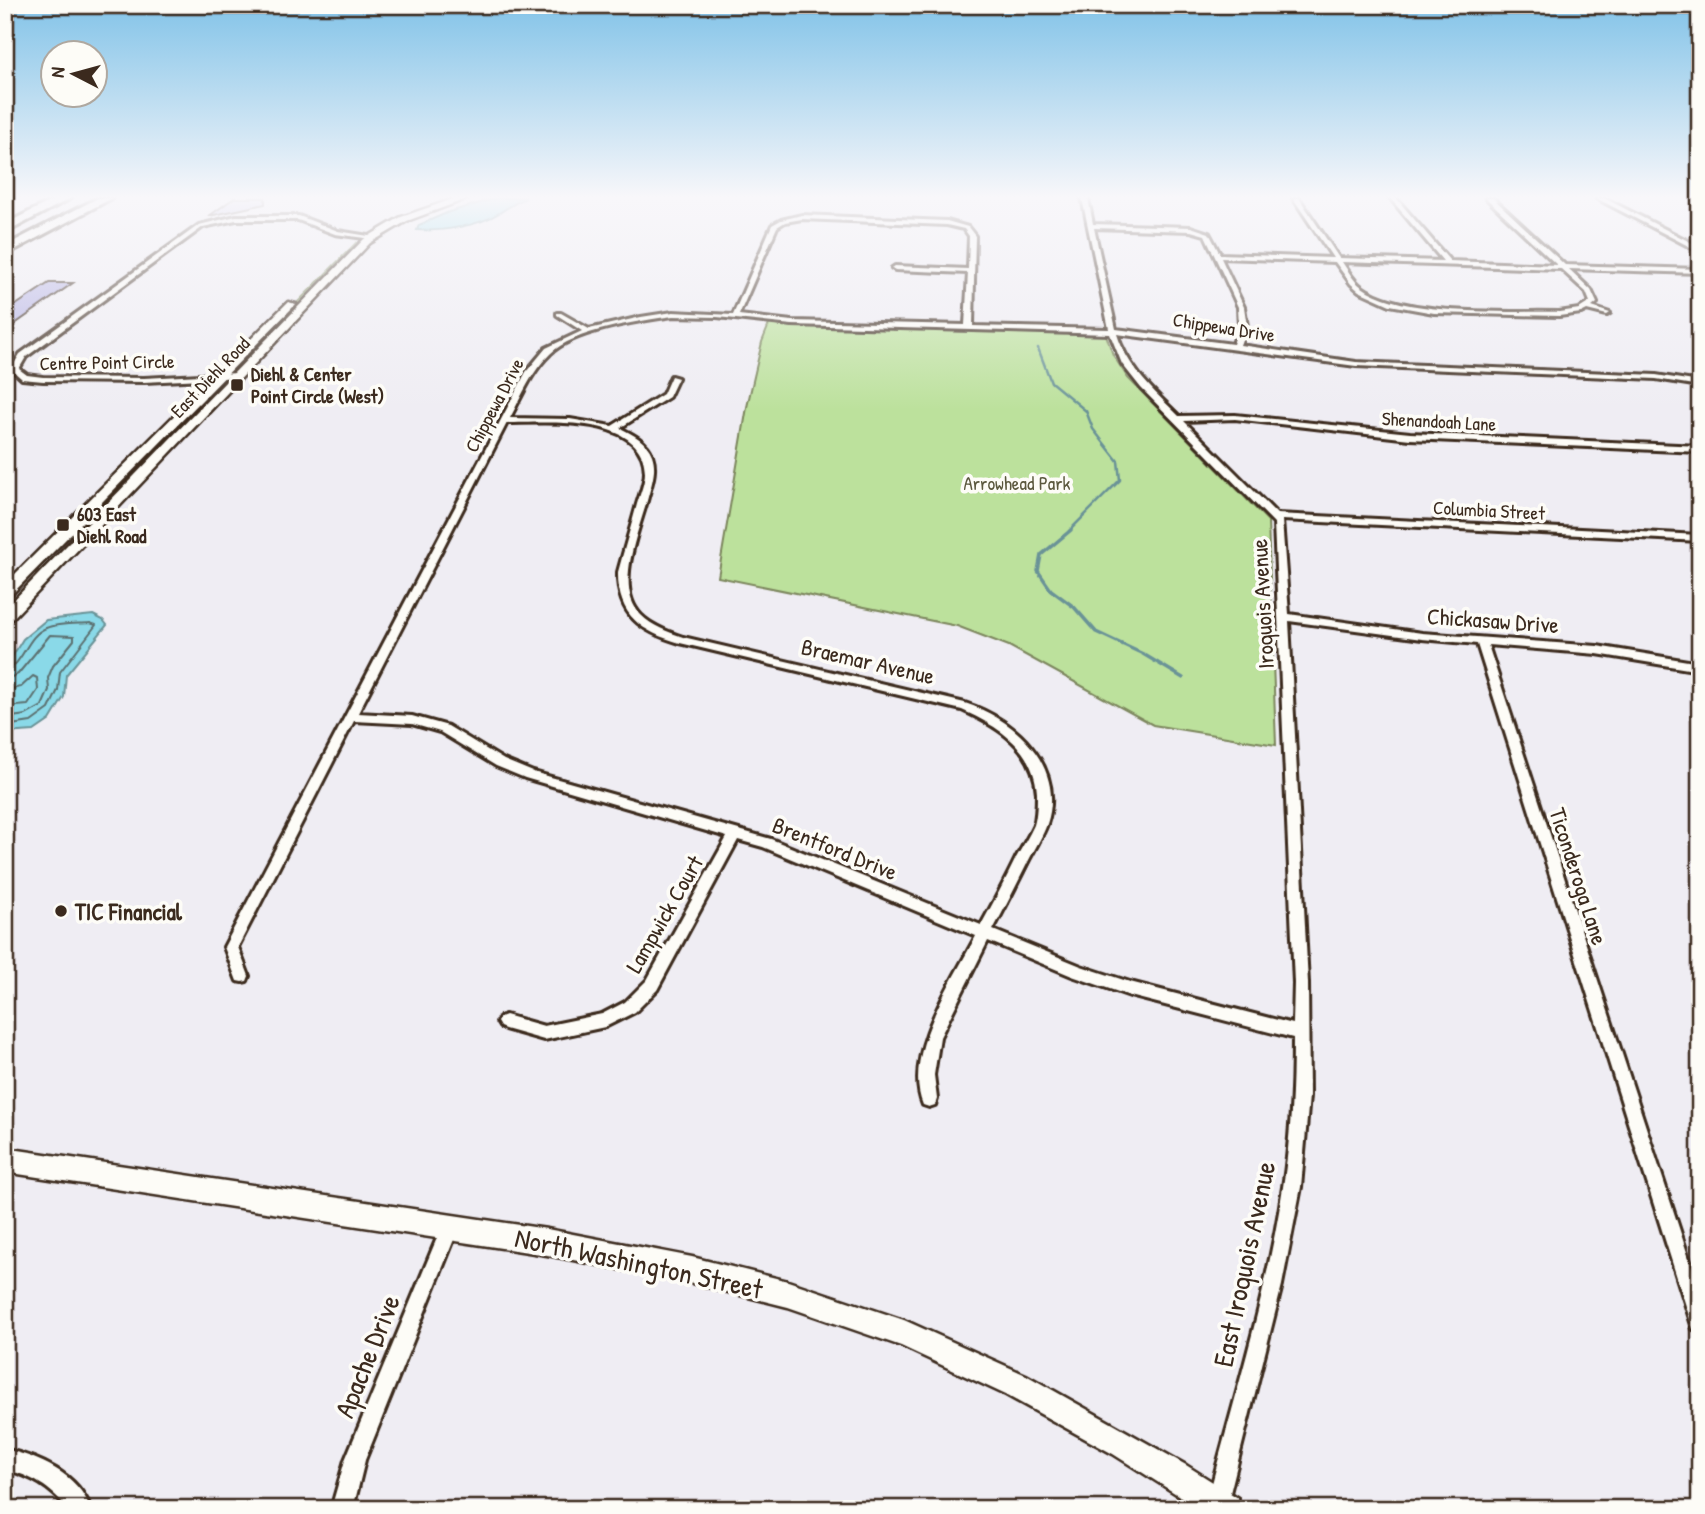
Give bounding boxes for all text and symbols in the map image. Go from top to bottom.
north arrow [38,38,108,108]
text: N [44,66,71,79]
street label: Chippewa Drive [1171,306,1277,348]
street label: East Diehl Road [165,330,256,423]
street label: Centre Point Circle [39,348,175,376]
street label: Chippewa Drive [458,353,530,457]
place label: Diehl & Center Point Circle (West) [251,361,384,409]
marker: Diehl & Center Point Circle (West) [229,377,245,393]
street label: Shenandoah Lane [1381,405,1497,437]
park label: Arrowhead Park [964,470,1071,496]
street label: Columbia Street [1433,494,1546,526]
place label: 603 East Diehl Road [77,501,147,549]
marker: 603 East Diehl Road [55,517,71,533]
street label: Iroquois Avenue [1243,538,1281,670]
street label: Chickasaw Drive [1426,600,1560,640]
street label: Braemar Avenue [798,631,938,691]
street label: Ticonderoga Lane [1542,803,1616,949]
street label: Brentford Drive [768,809,902,887]
street label: Lampwick Court [618,849,711,978]
place label: TIC Financial [74,896,183,927]
marker: TIC Financial [53,903,69,919]
street label: East Iroquois Avenue [1204,1158,1284,1370]
street label: North Washington Street [512,1218,767,1308]
street label: Apache Drive [325,1289,409,1423]

